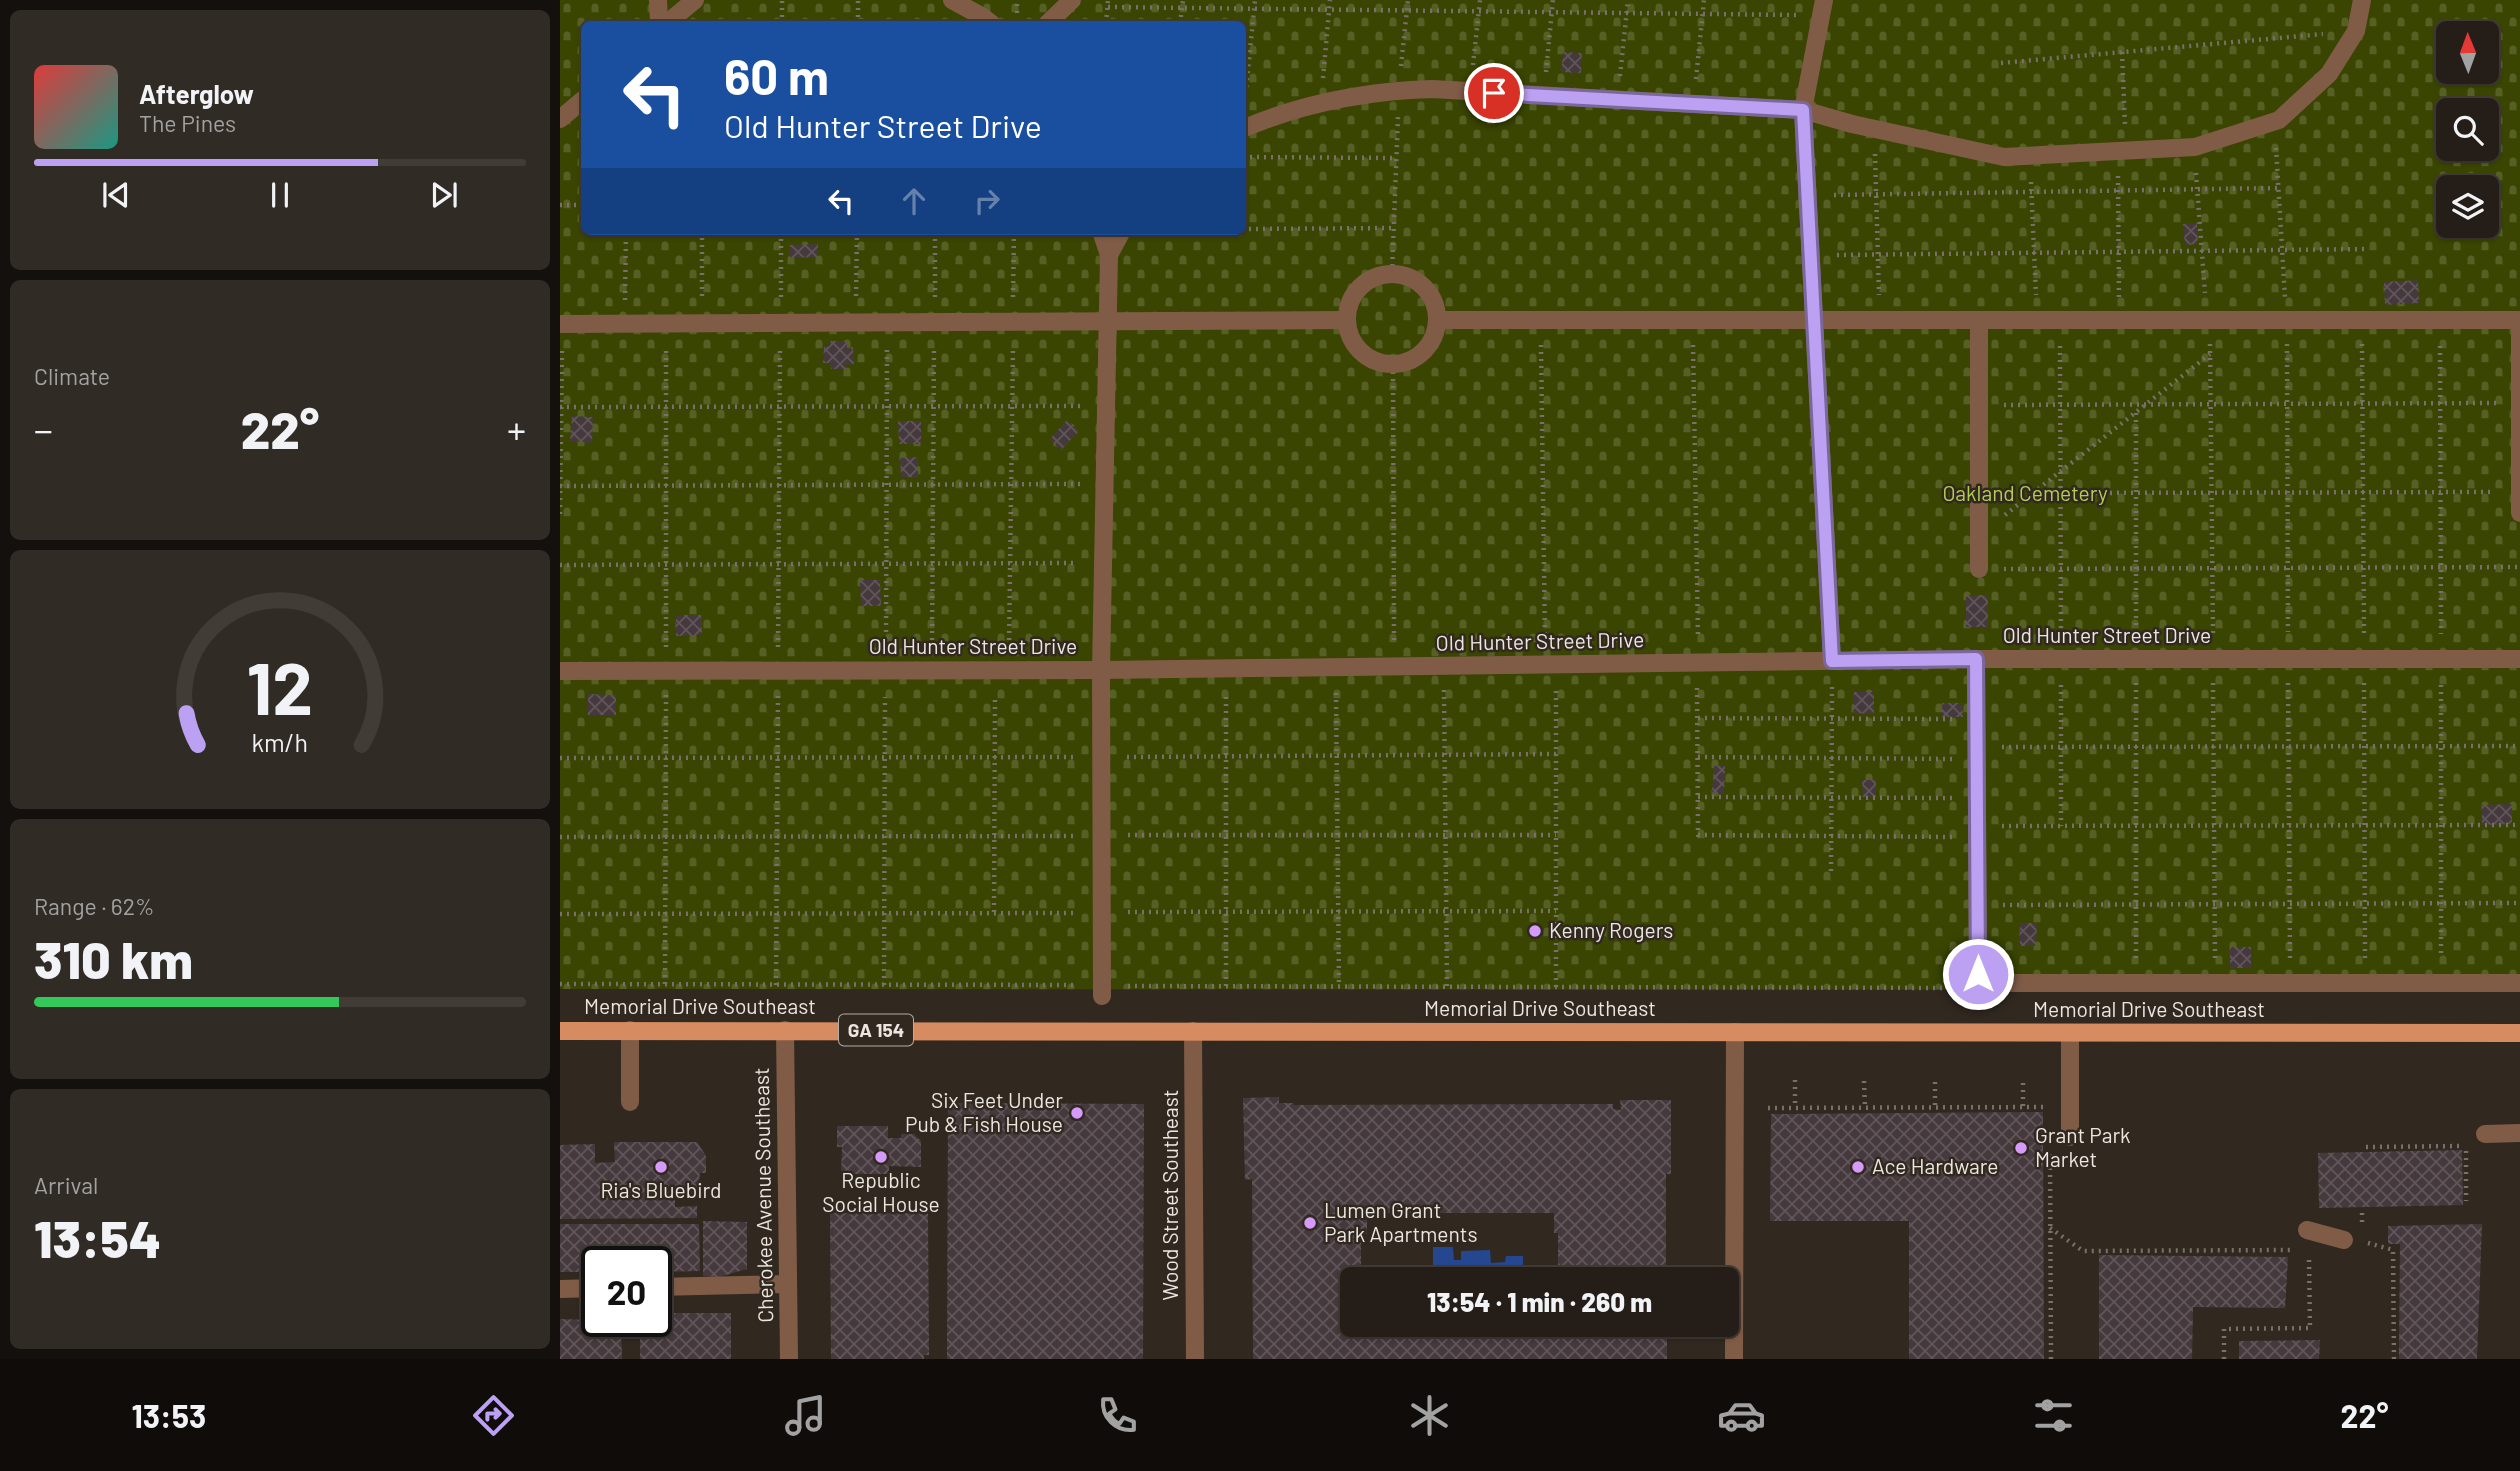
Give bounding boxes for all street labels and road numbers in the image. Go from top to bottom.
street label: Old Hunter Street Drive [2003,622,2211,647]
street label: Old Hunter Street Drive [1435,626,1644,655]
street label: Old Hunter Street Drive [869,633,1077,658]
street label: Memorial Drive Southeast [584,993,816,1018]
street label: Memorial Drive Southeast [1424,995,1656,1020]
street label: Memorial Drive Southeast [2033,996,2265,1021]
road number: GA 154 [839,1014,913,1046]
street label: Cherokee Avenue Southeast [748,1067,777,1323]
street label: Wood Street Southeast [1157,1090,1182,1300]

